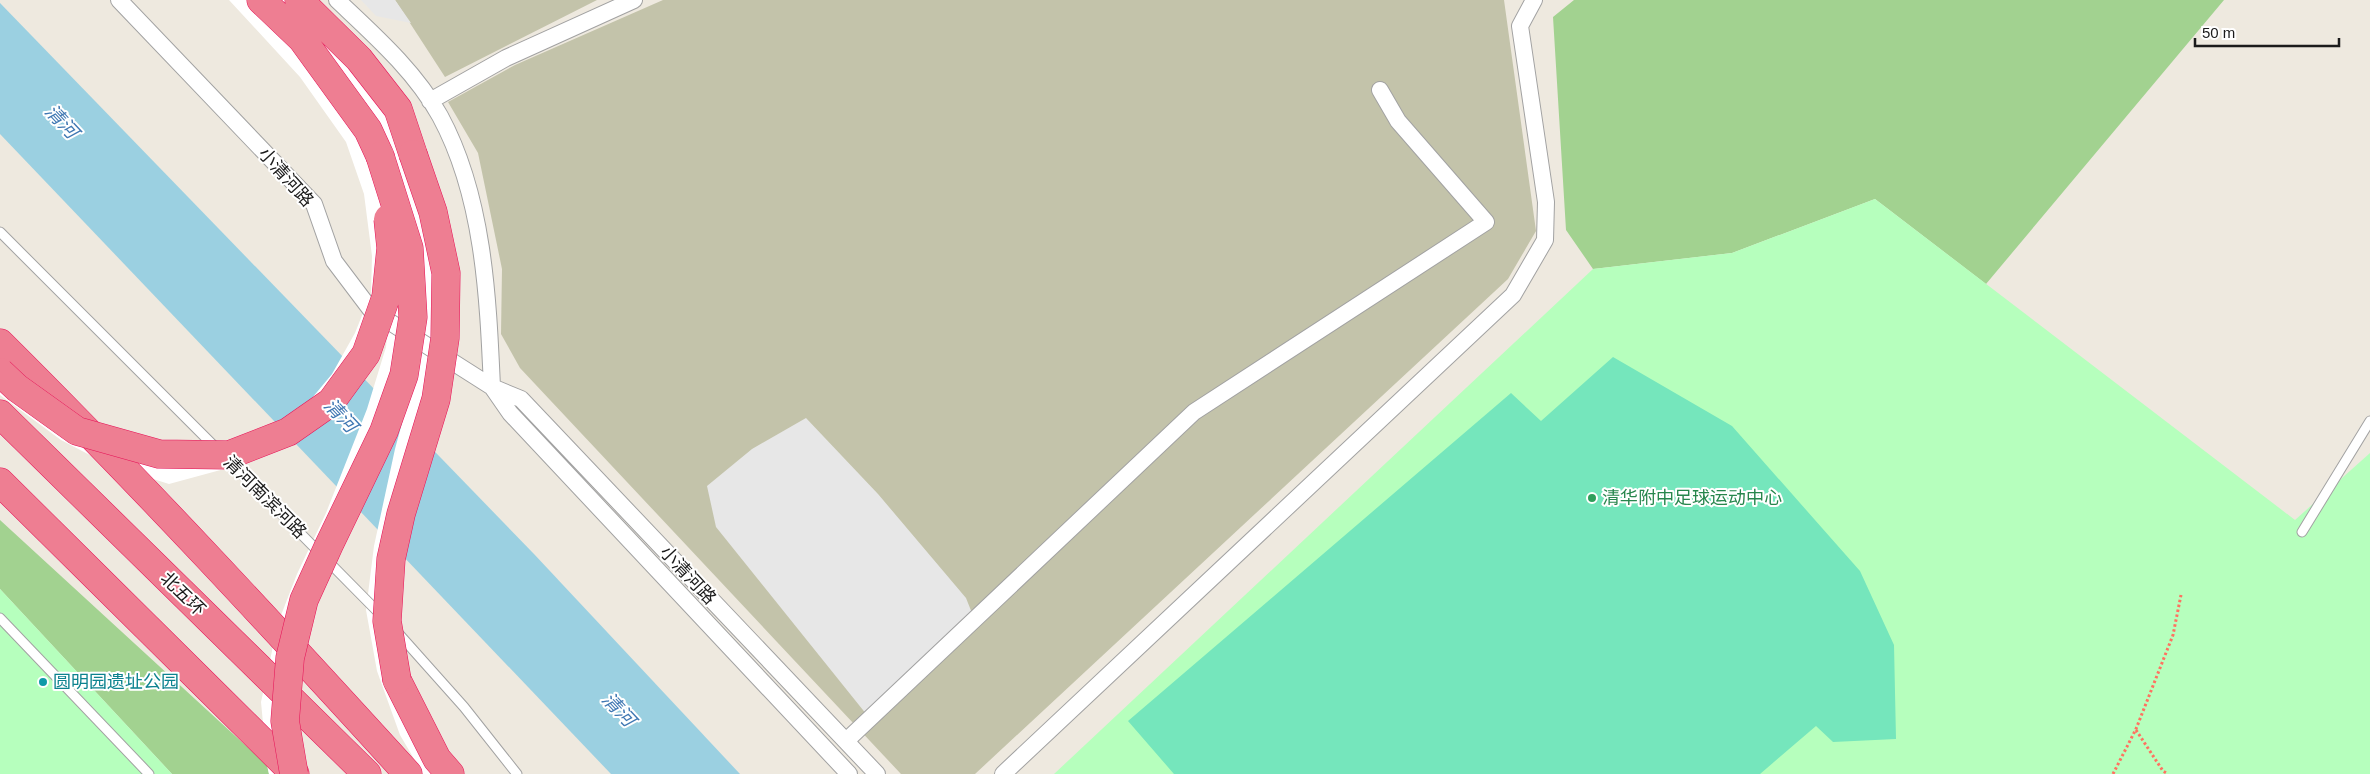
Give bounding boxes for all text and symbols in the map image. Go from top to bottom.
scale bar [2195,15,2339,47]
text: 50 m [2202,24,2235,41]
water label: 清河 [41,100,85,145]
street label: 小清河路 [254,144,318,210]
water label: 清河 [320,394,364,439]
street label: 清河南滨河路 [220,452,310,542]
place label: 清华附中足球运动中心 [1602,488,1782,508]
marker: 清华附中足球运动中心 [1586,492,1598,504]
street label: 小清河路 [656,542,720,608]
street label: 北五环 [157,568,209,620]
place label: 圆明园遗址公园 [53,672,179,692]
marker: 圆明园遗址公园 [37,676,49,688]
water label: 清河 [598,688,642,733]

